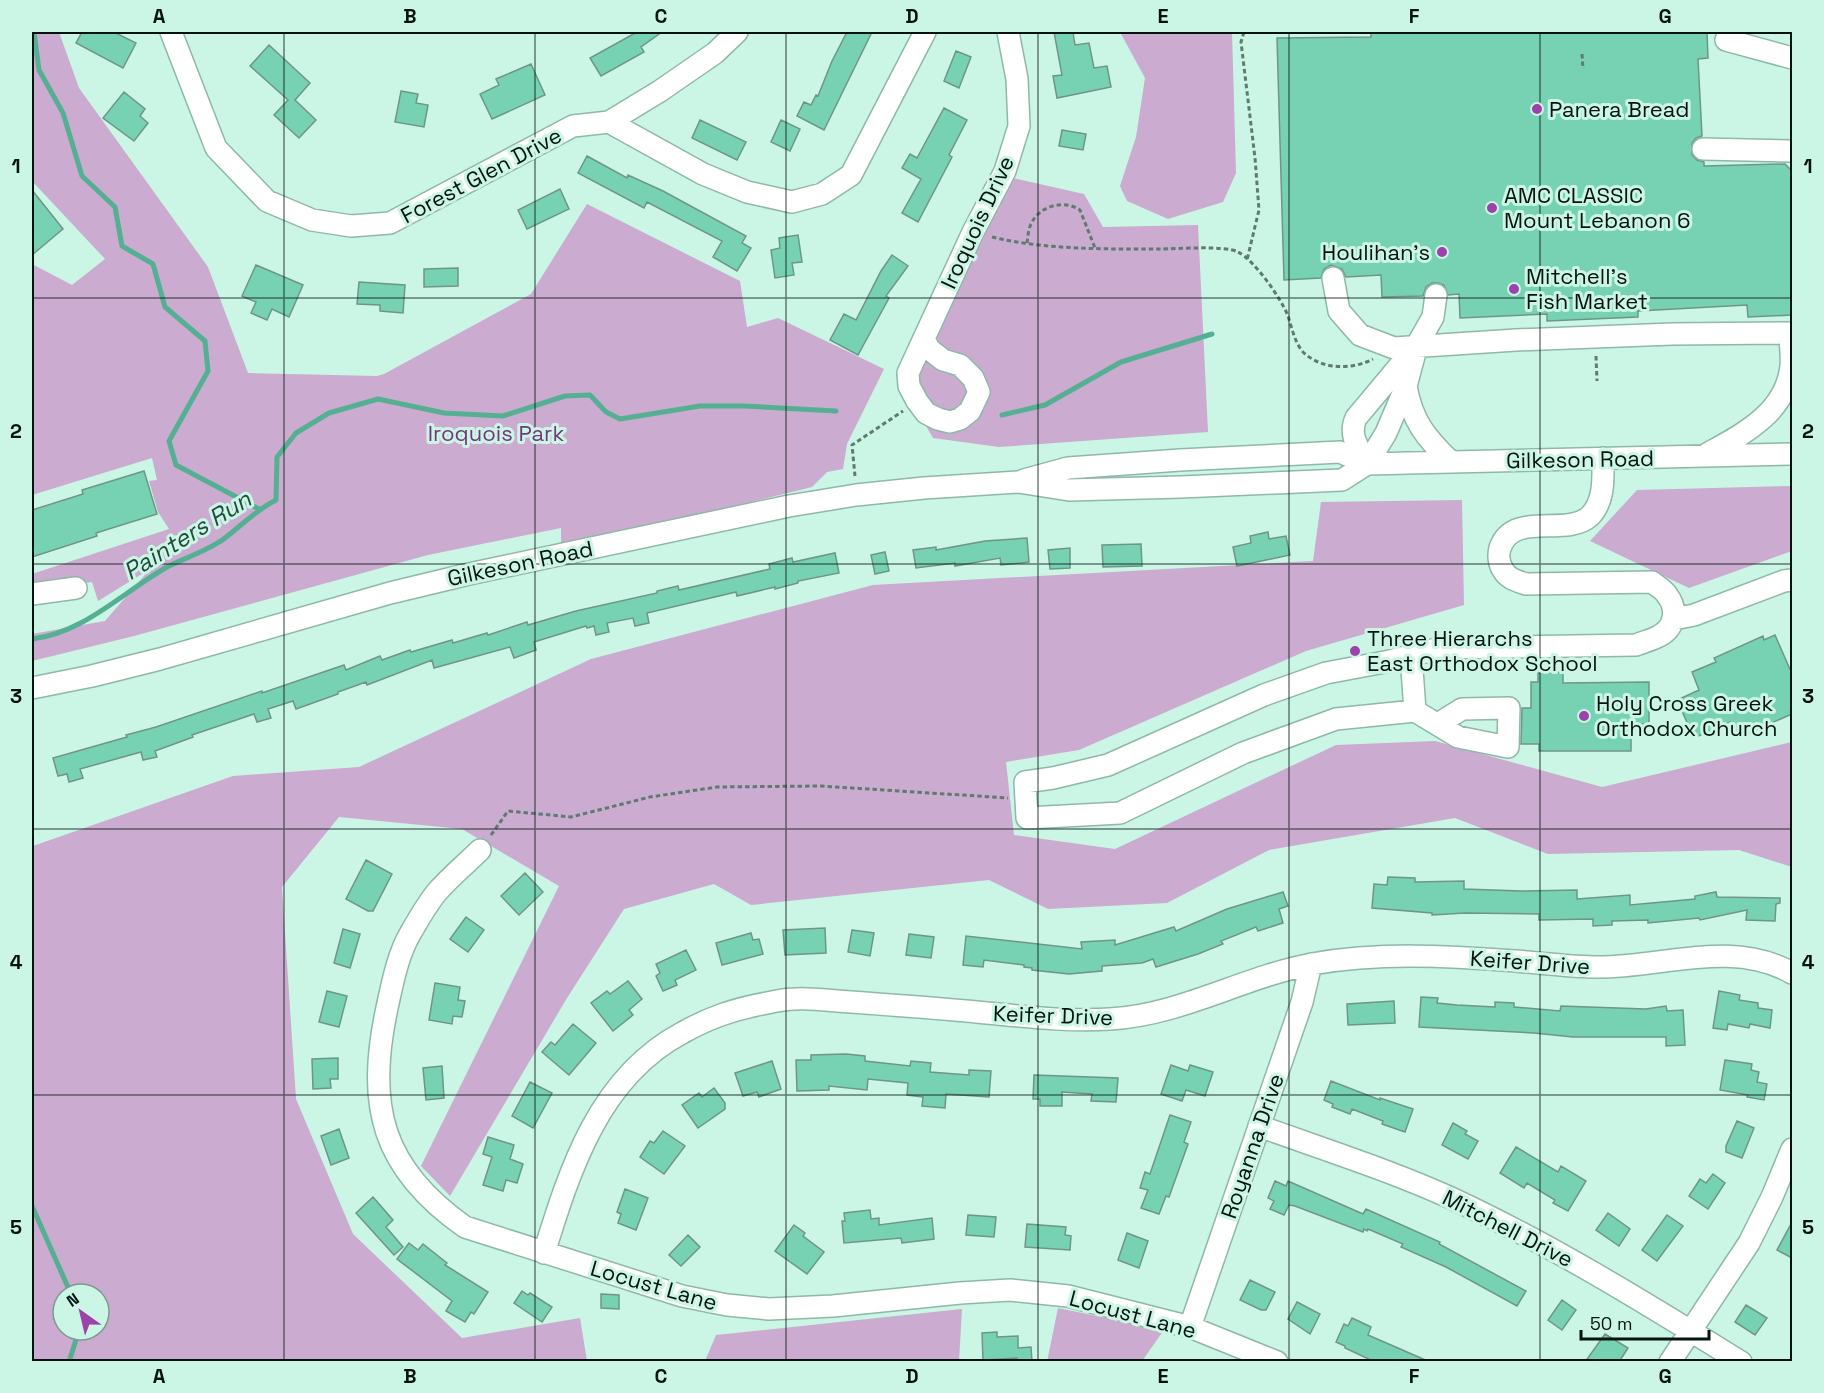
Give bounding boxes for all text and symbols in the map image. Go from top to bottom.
text: A [153,3,166,29]
text: B [403,3,417,29]
text: C [655,3,668,29]
text: D [905,3,919,29]
text: E [1157,3,1169,29]
text: F [1409,3,1420,29]
text: G [1658,3,1672,29]
place label: Panera Bread [1549,95,1689,123]
marker: Panera Bread [1530,102,1544,116]
street label: Forest Glen Drive [396,121,566,229]
street label: Iroquois Drive [934,151,1020,293]
text: 1 [11,153,21,179]
text: 1 [1803,153,1813,179]
place label: AMC CLASSIC Mount Lebanon 6 [1504,181,1691,234]
marker: AMC CLASSIC Mount Lebanon 6 [1485,201,1499,215]
place label: Houlihan's [1322,238,1430,266]
marker: Houlihan's [1435,245,1449,259]
place label: Mitchell's Fish Market [1526,262,1648,315]
marker: Mitchell's Fish Market [1507,282,1521,296]
text: 2 [10,418,22,444]
text: 2 [1802,418,1814,444]
park label: Iroquois Park [428,419,564,447]
street label: Gilkeson Road [1506,444,1654,474]
water label: Painters Run [117,483,258,587]
street label: Gilkeson Road [445,534,595,592]
place label: Three Hierarchs East Orthodox School [1367,624,1598,677]
marker: Three Hierarchs East Orthodox School [1348,644,1362,658]
text: 3 [10,683,22,709]
text: 3 [1802,683,1814,709]
place label: Holy Cross Greek Orthodox Church [1596,689,1777,742]
marker: Holy Cross Greek Orthodox Church [1577,709,1591,723]
street label: Keifer Drive [1469,944,1591,980]
text: 4 [10,949,23,975]
text: 4 [1802,949,1815,975]
street label: Keifer Drive [992,999,1114,1031]
street label: Royanna Drive [1214,1070,1290,1222]
street label: Mitchell Drive [1438,1183,1578,1273]
text: 5 [10,1214,22,1240]
text: 5 [1802,1214,1814,1240]
street label: Locust Lane [587,1254,721,1316]
north arrow [51,1282,111,1342]
street label: Locust Lane [1066,1284,1200,1344]
text: N [63,1288,83,1312]
scale bar [1581,1303,1708,1341]
text: 50 m [1590,1312,1632,1335]
text: A [153,1363,166,1389]
text: B [403,1363,417,1389]
text: C [655,1363,668,1389]
text: D [905,1363,919,1389]
text: E [1157,1363,1169,1389]
text: F [1409,1363,1420,1389]
text: G [1658,1363,1672,1389]

